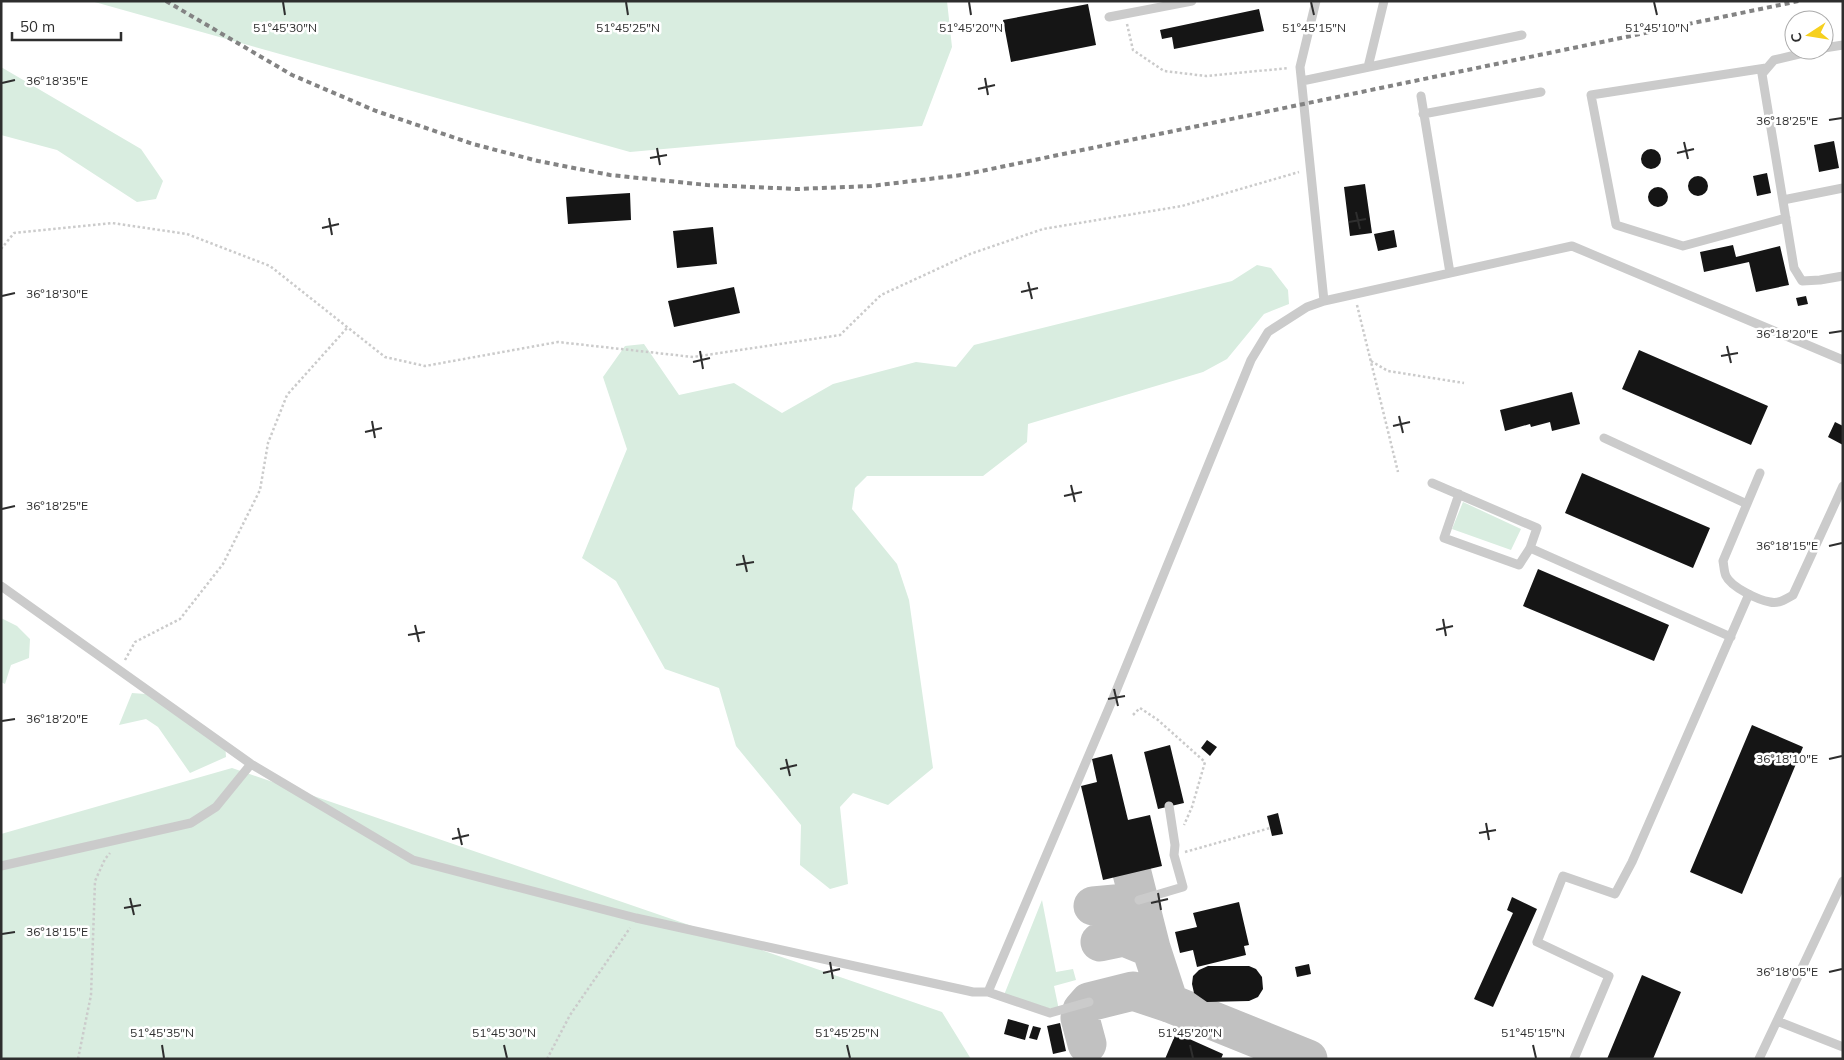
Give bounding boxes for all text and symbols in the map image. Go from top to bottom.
scale bar [12,10,121,42]
north arrow [1784,10,1834,60]
text: 50 m [20,17,55,36]
text: 51°45'30"N [253,20,317,35]
text: 51°45'25"N [596,20,660,35]
text: 51°45'20"N [939,20,1003,35]
text: 51°45'15"N [1282,20,1346,35]
text: 51°45'10"N [1625,20,1689,35]
text: С [1786,31,1806,44]
text: 36°18'35"E [26,73,88,88]
text: 36°18'25"E [1756,113,1818,128]
text: 36°18'30"E [26,286,88,301]
text: 36°18'20"E [1756,326,1818,341]
text: 36°18'25"E [26,498,88,513]
text: 36°18'15"E [1756,538,1818,553]
text: 36°18'20"E [26,711,88,726]
text: 36°18'10"E [1756,751,1818,766]
text: 36°18'15"E [26,924,88,939]
text: 36°18'05"E [1756,964,1818,979]
text: 51°45'35"N [130,1025,194,1040]
text: 51°45'30"N [472,1025,536,1040]
text: 51°45'25"N [815,1025,879,1040]
text: 51°45'20"N [1158,1025,1222,1040]
text: 51°45'15"N [1501,1025,1565,1040]

